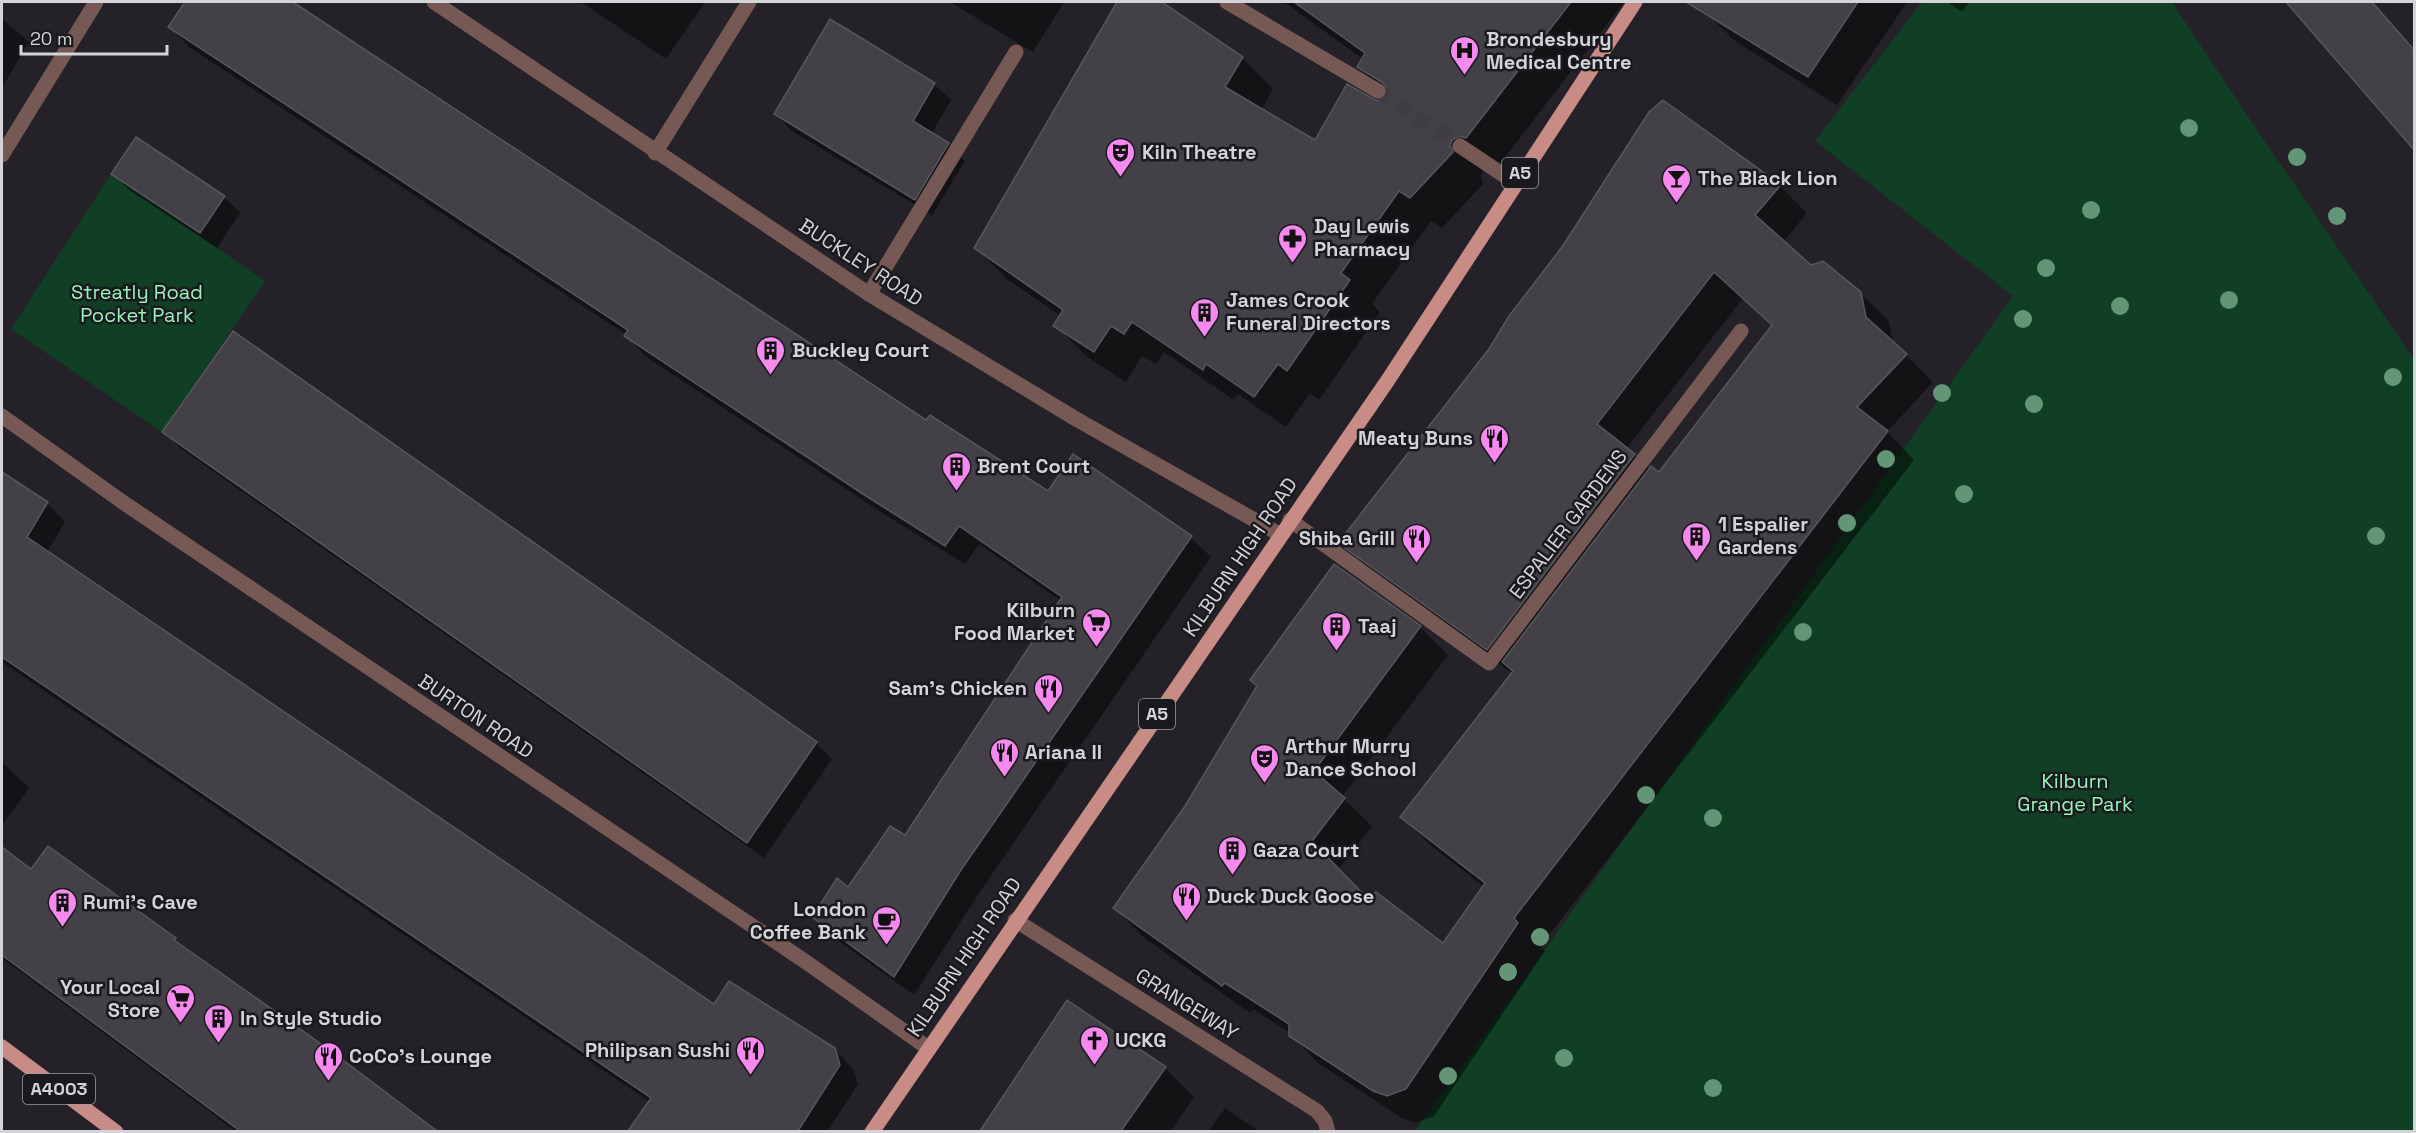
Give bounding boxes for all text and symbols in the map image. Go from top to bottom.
scale bar [21,18,166,56]
place label: Brondesbury Medical Centre [1486,26,1632,75]
text: 20 m [30,27,73,50]
hospital icon: Brondesbury Medical Centre [1449,34,1481,76]
theatre icon: Kiln Theatre [1105,136,1137,178]
place label: Kiln Theatre [1142,139,1257,165]
road number: A5 [1502,158,1538,188]
bar icon: The Black Lion [1661,162,1693,204]
place label: The Black Lion [1698,165,1837,191]
street label: BUCKLEY ROAD [794,212,928,312]
place label: Day Lewis Pharmacy [1314,213,1410,262]
pharmacy icon: Day Lewis Pharmacy [1277,222,1309,264]
park label: Streatly Road Pocket Park [71,279,203,328]
place label: James Crook Funeral Directors [1226,287,1391,336]
building icon: James Crook Funeral Directors [1189,296,1221,338]
building icon: Buckley Court [755,334,787,376]
place label: Buckley Court [792,337,929,363]
restaurant icon: Meaty Buns [1478,422,1510,464]
place label: Meaty Buns [1358,425,1473,451]
street label: ESPALIER GARDENS [1503,444,1633,604]
building icon: Brent Court [940,450,972,492]
place label: Brent Court [977,453,1090,479]
street label: KILBURN HIGH ROAD [1177,472,1303,642]
place label: 1 Espalier Gardens [1718,511,1808,560]
building icon: 1 Espalier Gardens [1681,520,1713,562]
restaurant icon: Shiba Grill [1400,522,1432,564]
place label: Shiba Grill [1299,525,1395,551]
place label: Kilburn Food Market [954,597,1075,646]
supermarket icon: Kilburn Food Market [1080,606,1112,648]
building icon: Taaj [1321,610,1353,652]
place label: Taaj [1358,613,1397,639]
street label: BURTON ROAD [413,668,539,764]
restaurant icon: Sam's Chicken [1032,672,1064,714]
place label: Sam's Chicken [889,675,1027,701]
road number: A5 [1139,699,1175,729]
place label: Arthur Murry Dance School [1285,733,1417,782]
restaurant icon: Ariana II [988,736,1020,778]
place label: Ariana II [1025,739,1102,765]
theatre icon: Arthur Murry Dance School [1248,742,1280,784]
park label: Kilburn Grange Park [2017,768,2133,817]
building icon: Gaza Court [1216,834,1248,876]
place label: Gaza Court [1253,837,1359,863]
street label: KILBURN HIGH ROAD [901,872,1027,1042]
restaurant icon: Duck Duck Goose [1170,880,1202,922]
place label: Duck Duck Goose [1207,883,1374,909]
building icon: Rumi's Cave [46,886,78,928]
place label: Rumi's Cave [83,889,198,915]
place label: London Coffee Bank [750,896,866,945]
cafe icon: London Coffee Bank [871,904,903,946]
street label: GRANGEWAY [1131,962,1243,1046]
place label: Your Local Store [60,974,160,1023]
supermarket icon: Your Local Store [165,982,197,1024]
building icon: In Style Studio [203,1002,235,1044]
place label: In Style Studio [240,1005,382,1031]
church icon: UCKG [1078,1024,1110,1066]
place label: UCKG [1115,1027,1166,1053]
restaurant icon: Philipsan Sushi [735,1034,767,1076]
place label: Philipsan Sushi [585,1037,730,1063]
restaurant icon: CoCo's Lounge [312,1040,344,1082]
place label: CoCo's Lounge [349,1043,492,1069]
road number: A4003 [23,1074,95,1104]

